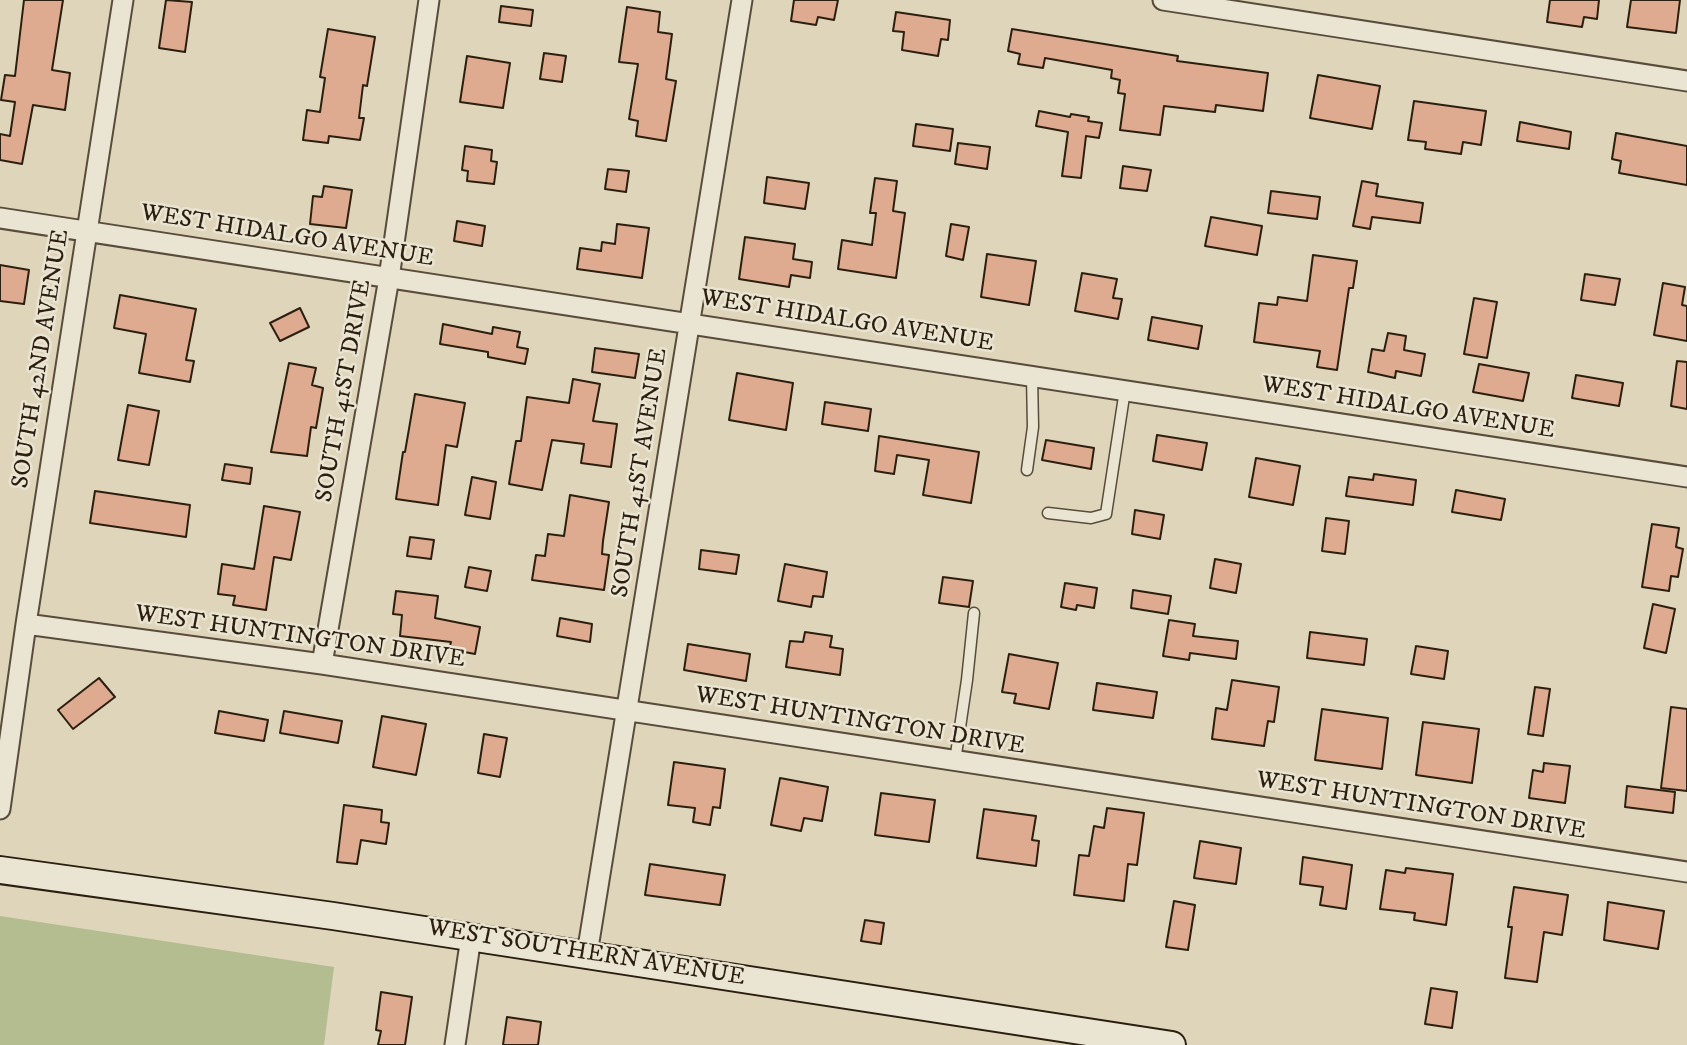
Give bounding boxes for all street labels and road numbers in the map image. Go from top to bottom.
street label: WEST HIDALGO AVENUE [139,200,435,274]
street label: SOUTH 42ND AVENUE [7,227,77,491]
street label: SOUTH 41ST DRIVE [311,277,379,505]
street label: WEST HIDALGO AVENUE [699,285,995,359]
street label: SOUTH 41ST AVENUE [607,346,675,600]
street label: WEST HIDALGO AVENUE [1260,372,1556,446]
street label: WEST HUNTINGTON DRIVE [133,601,467,675]
street label: WEST HUNTINGTON DRIVE [693,682,1027,762]
street label: WEST HUNTINGTON DRIVE [1254,767,1588,847]
street label: WEST SOUTHERN AVENUE [425,915,747,993]

